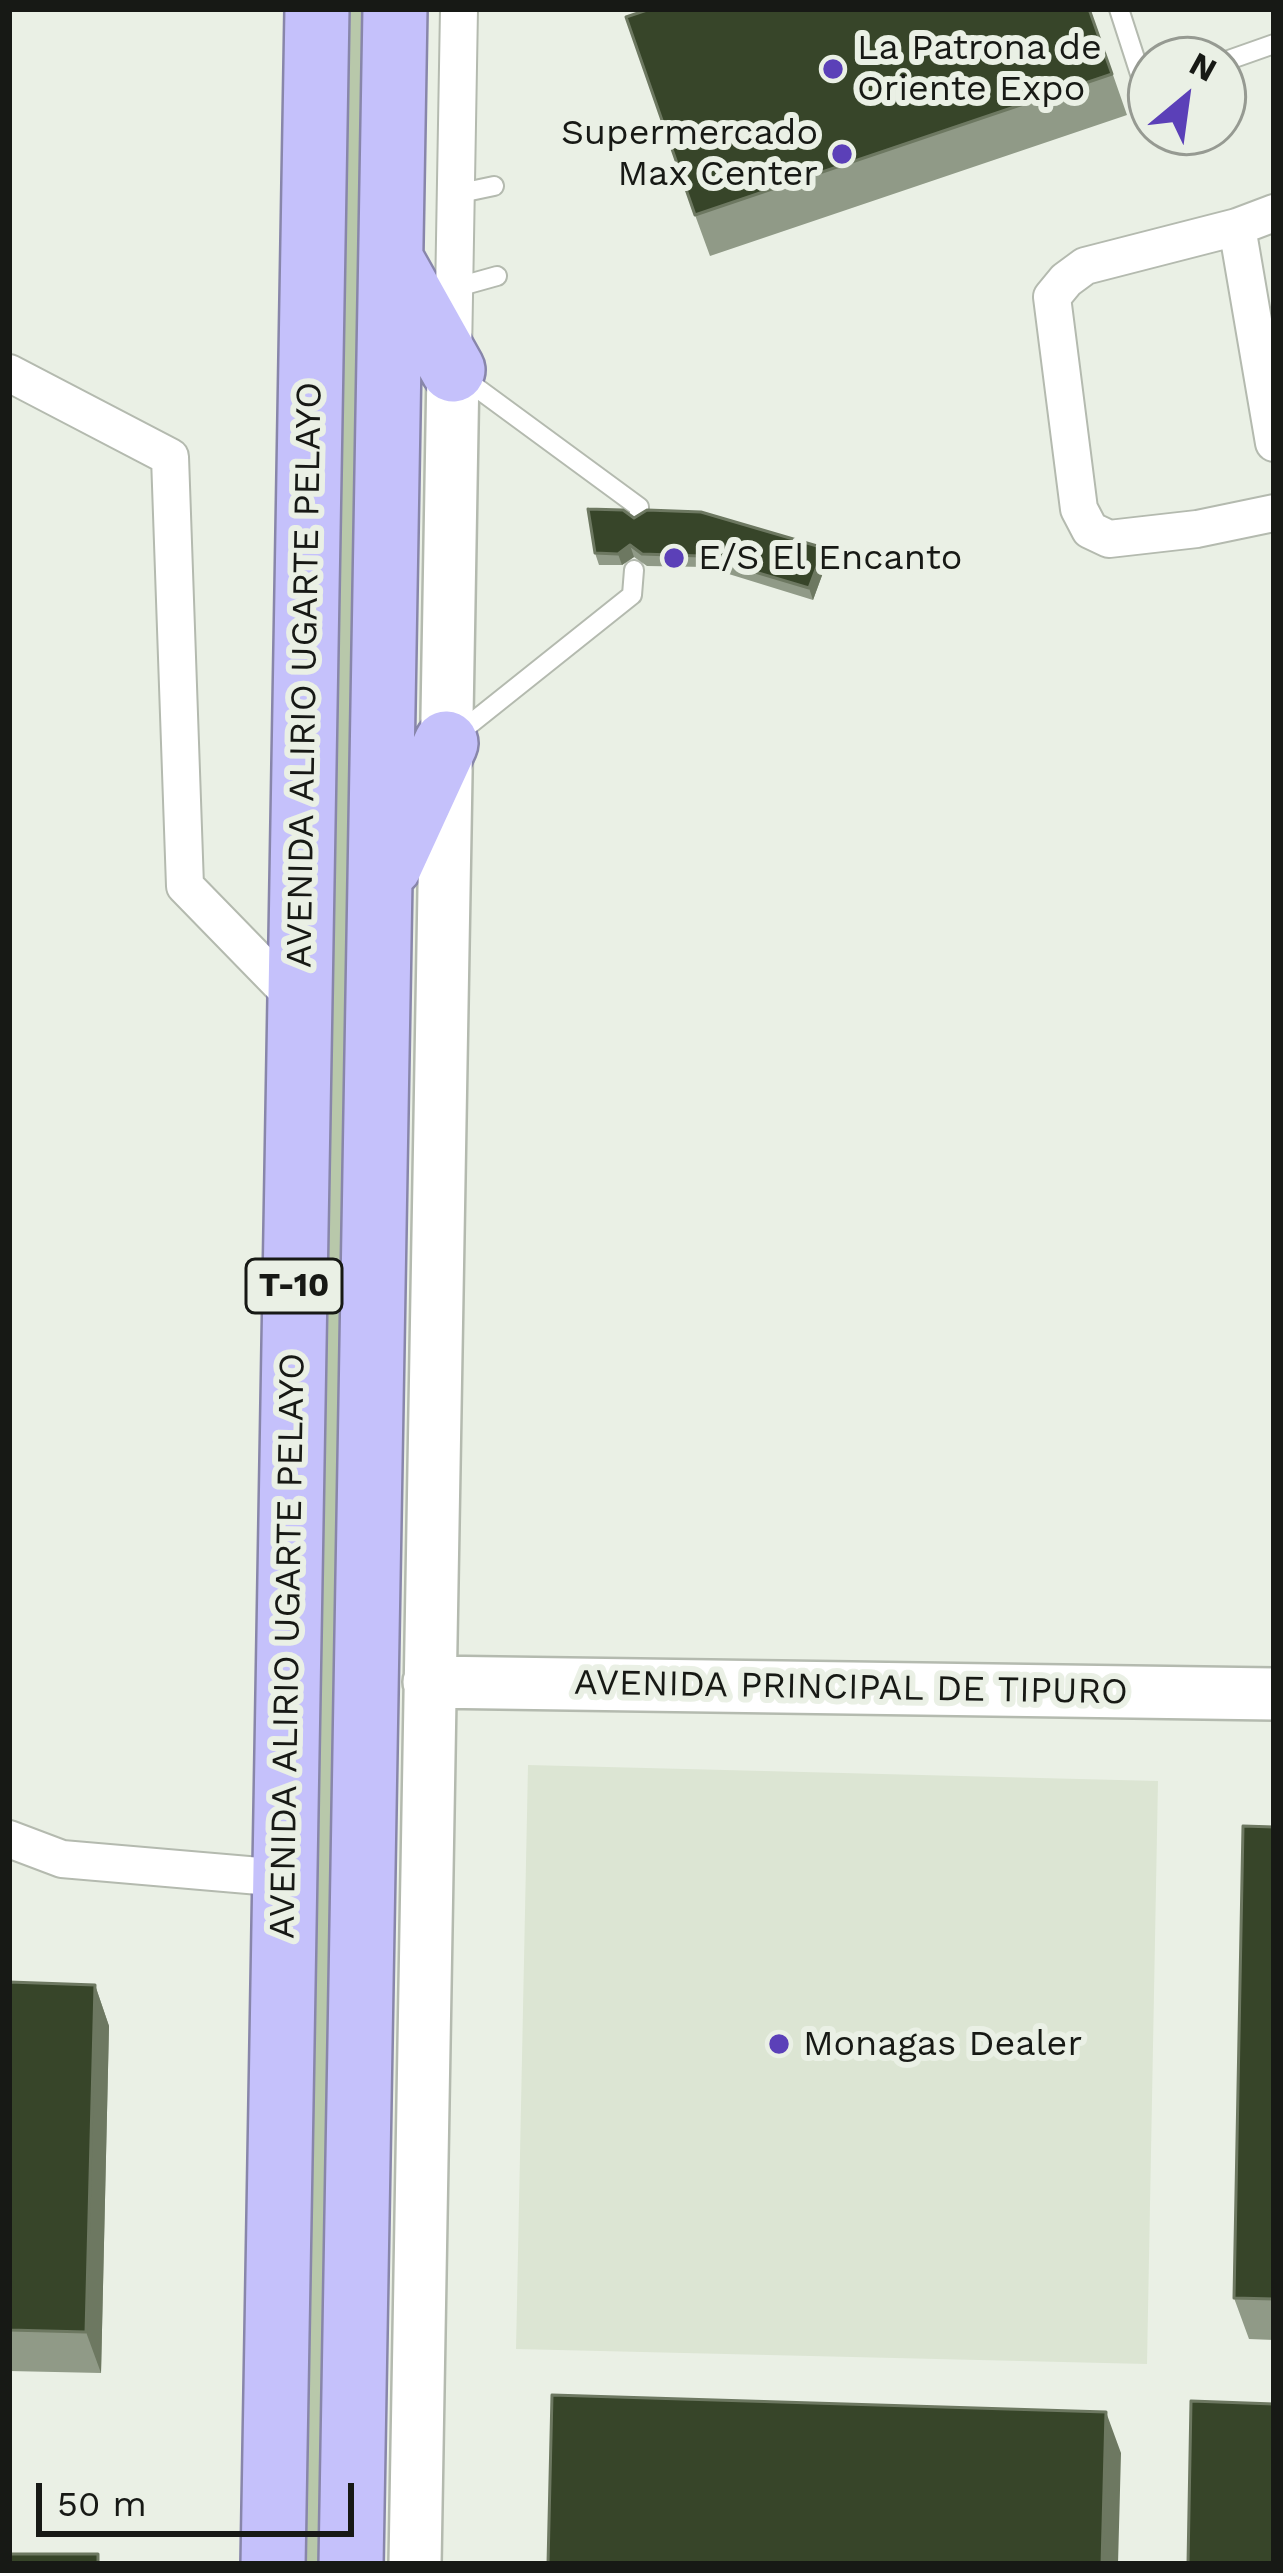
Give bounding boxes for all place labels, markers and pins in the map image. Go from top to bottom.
place label: La Patrona de Oriente Expo [857,26,1102,111]
marker: La Patrona de Oriente Expo [820,56,846,82]
place label: Supermercado Max Center [561,111,818,196]
marker: Supermercado Max Center [829,141,855,167]
place label: E/S El Encanto [698,536,962,580]
marker: E/S El Encanto [661,545,687,571]
place label: Monagas Dealer [803,2022,1082,2066]
marker: Monagas Dealer [766,2031,792,2057]

